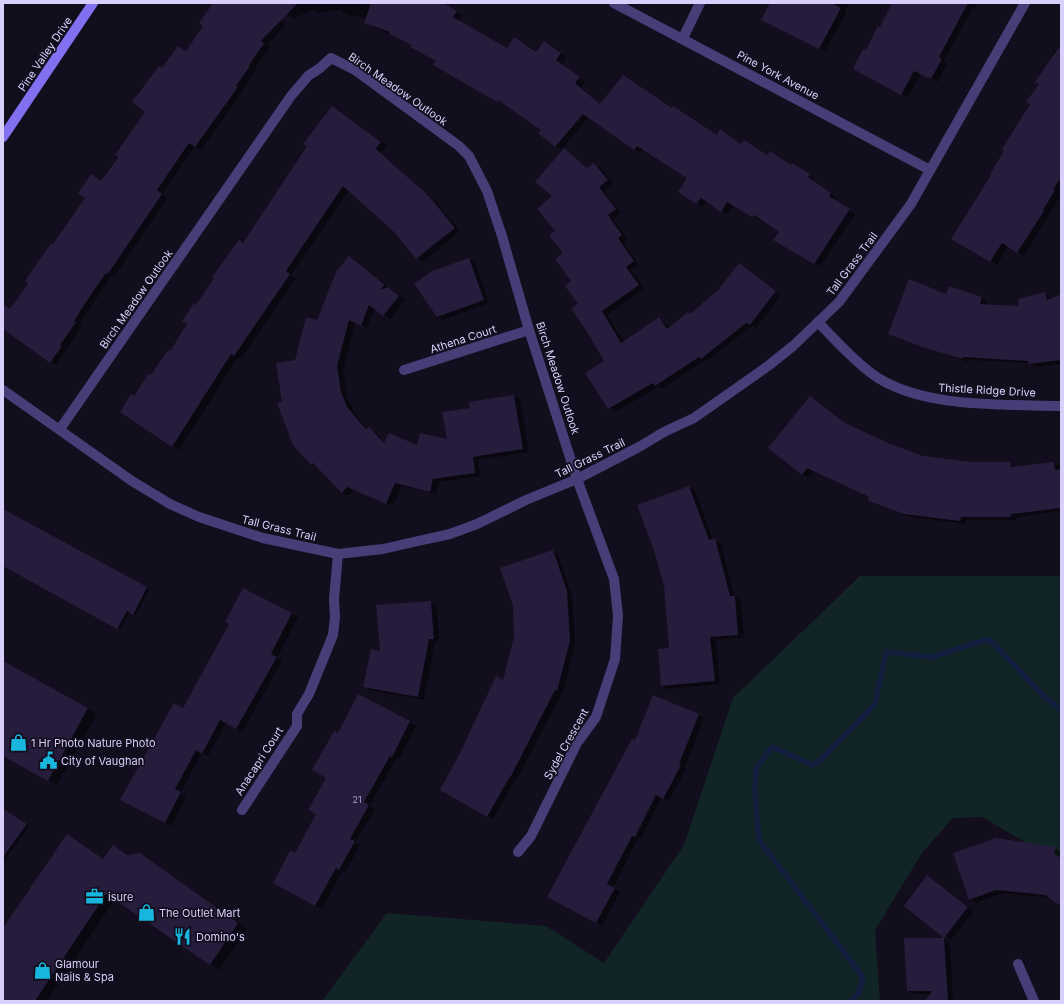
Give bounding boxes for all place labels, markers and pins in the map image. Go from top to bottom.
shop icon: 1 Hr Photo Nature Photo [8,733,28,753]
place label: 1 Hr Photo Nature Photo [31,736,156,750]
public building icon: City of Vaughan [38,751,58,771]
place label: City of Vaughan [61,754,144,768]
office icon: isure [85,887,105,907]
place label: isure [108,890,133,904]
shop icon: The Outlet Mart [136,903,156,923]
place label: The Outlet Mart [159,906,241,920]
restaurant icon: Domino's [173,927,193,947]
place label: Domino's [196,930,245,944]
place label: Glamour Nails & Spa [55,957,114,984]
shop icon: Glamour Nails & Spa [32,960,52,980]

